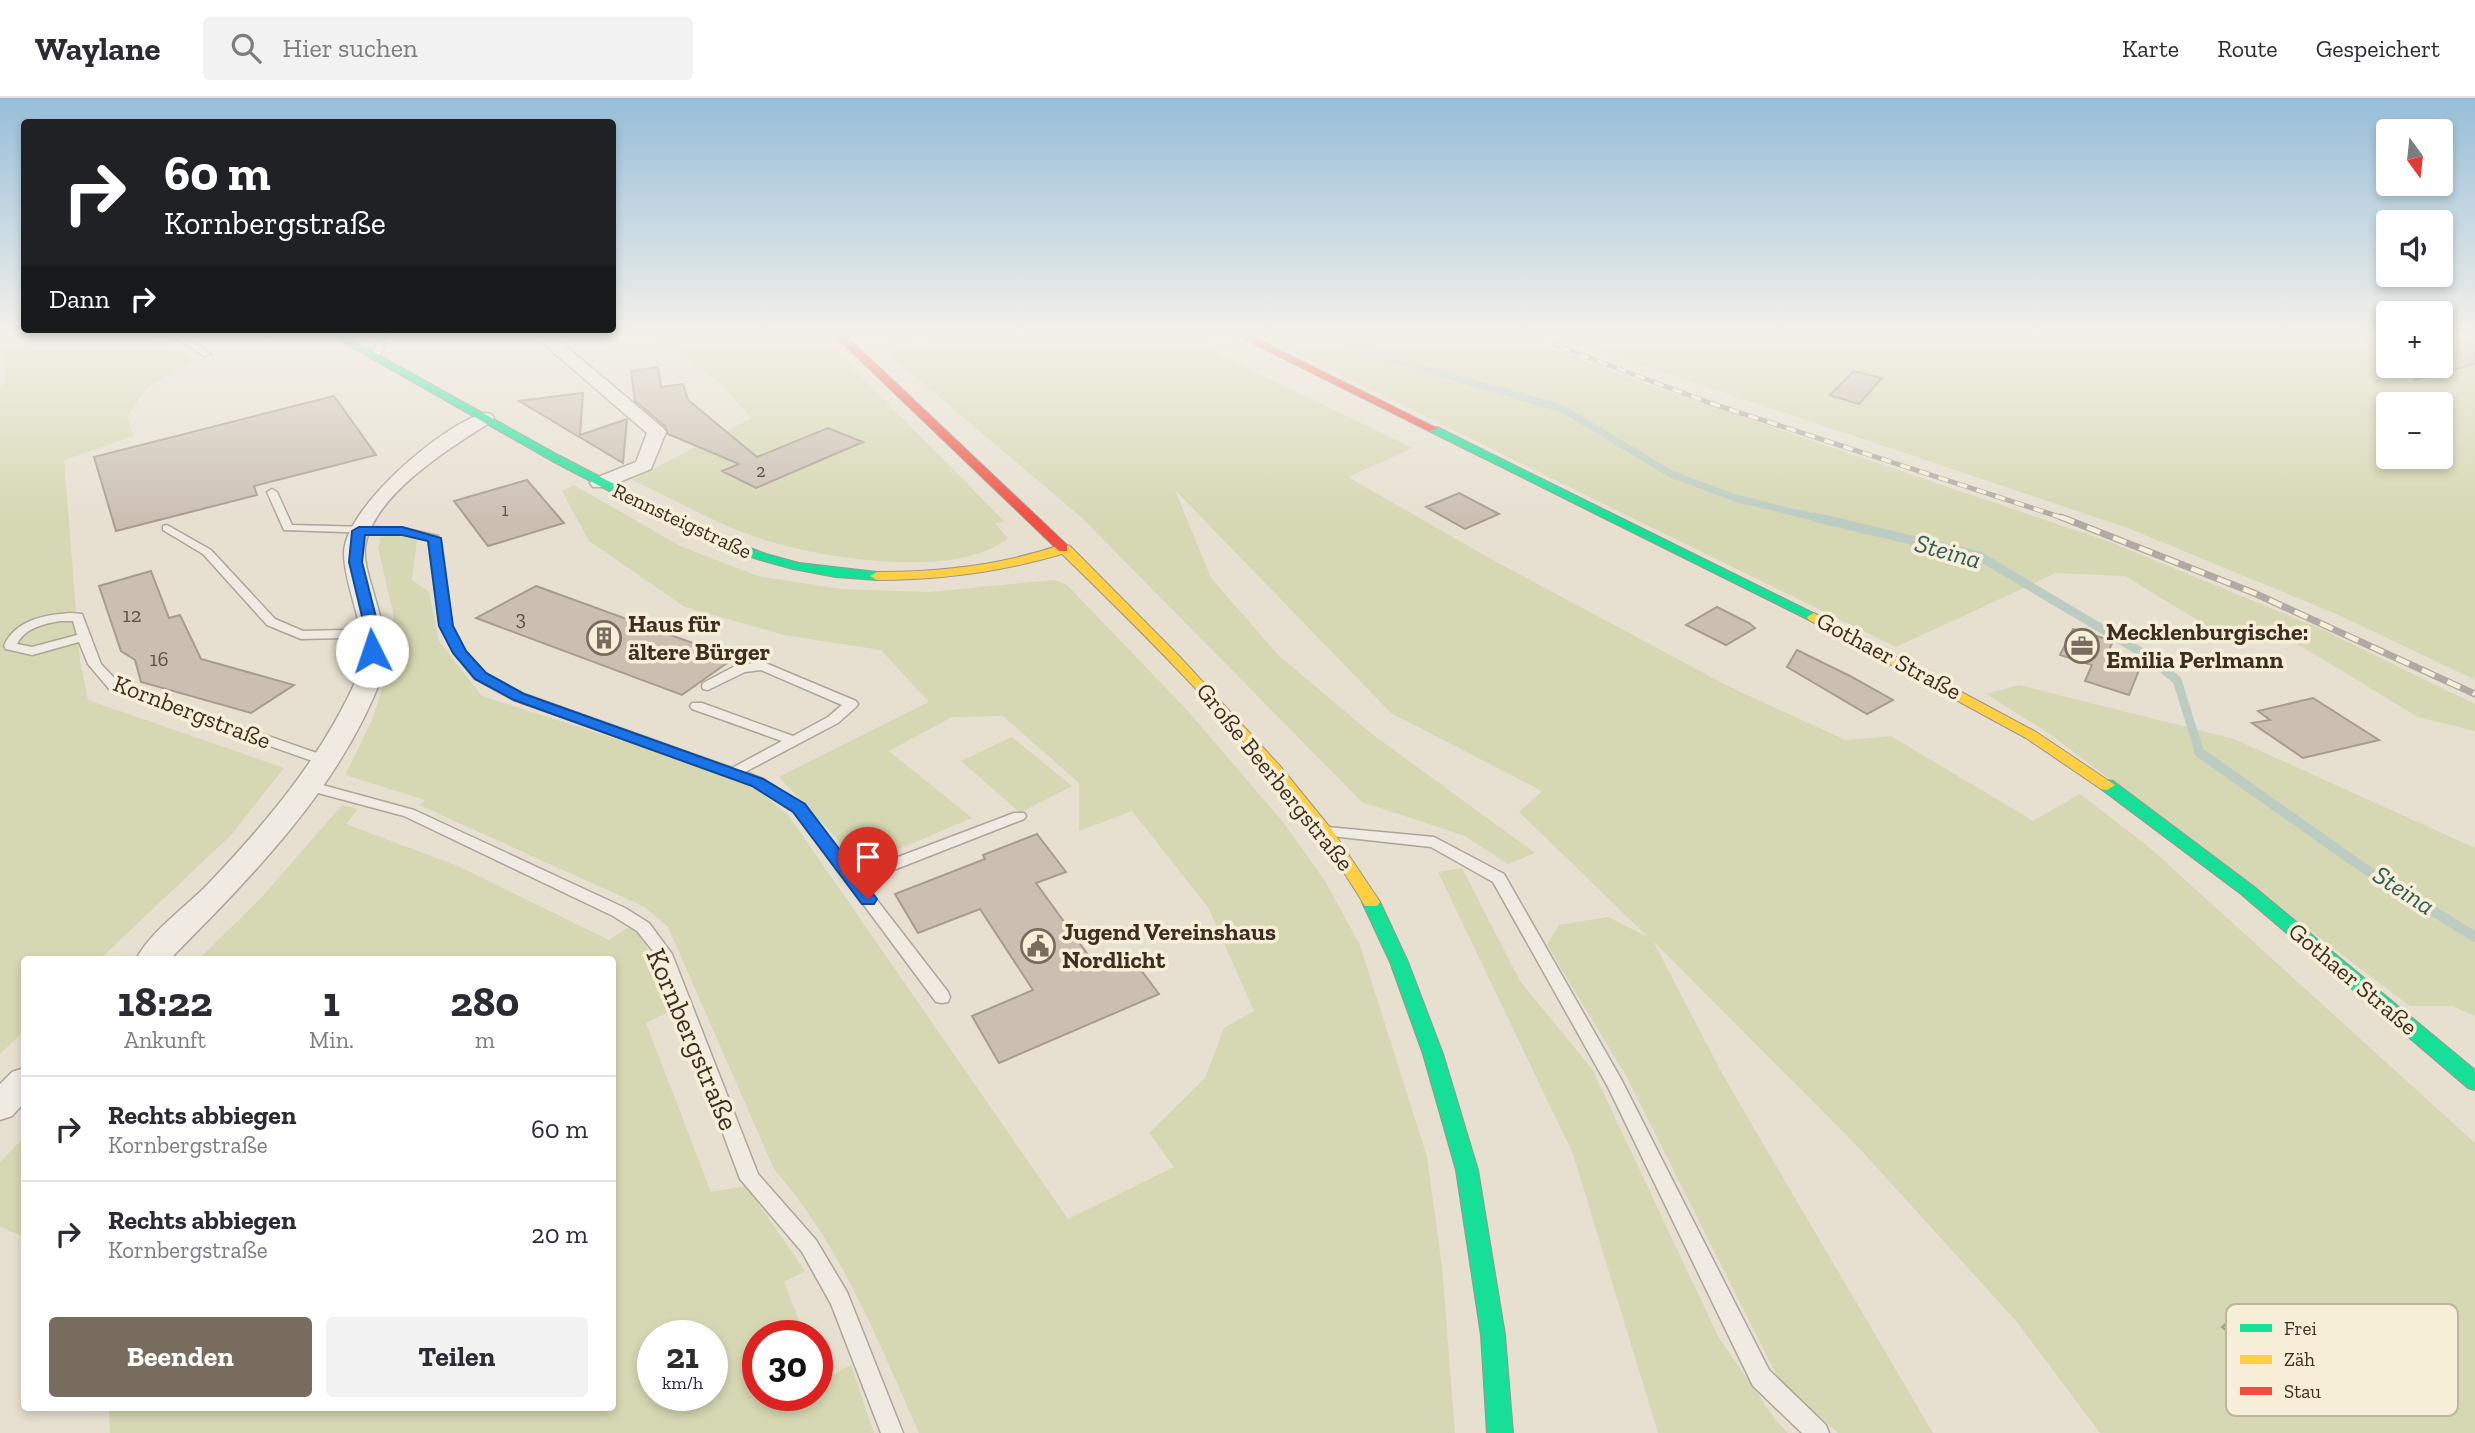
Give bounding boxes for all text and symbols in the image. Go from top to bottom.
search box [203,17,693,80]
text: Waylane [35,29,161,68]
icon: search [227,29,265,67]
text: Hier suchen [283,32,418,64]
text: Karte [2122,34,2179,63]
text: Route [2217,34,2278,63]
text: Gespeichert [2316,34,2440,63]
north arrow [2376,119,2454,196]
map controls [2376,119,2453,469]
text: 60 m [164,144,271,203]
icon: right [49,147,140,238]
text: Kornbergstraße [164,204,386,242]
button: sound [2376,210,2453,287]
icon: right [124,280,162,318]
text: Dann [49,283,110,315]
button: + [2376,301,2453,378]
button: − [2376,392,2453,469]
house number: 2 [756,460,766,482]
street label: Rennsteigstraße [609,477,756,564]
house number: 1 [502,499,509,521]
water label: Steina [1911,526,1985,576]
house number: 12 [123,602,141,627]
house number: 3 [516,605,526,630]
street label: Gothaer Straße [1812,605,1966,706]
place label: Haus für ältere Bürger [628,609,771,666]
position arrow [335,614,409,688]
place label: Mecklenburgische: Emilia Perlmann [2106,617,2308,674]
building icon: Haus für ältere Bürger [585,619,623,657]
office icon: Mecklenburgische: Emilia Perlmann [2063,627,2101,665]
house number: 16 [149,646,169,671]
street label: Kornbergstraße [109,668,275,755]
street label: Große Beerbergstraße [1191,677,1360,877]
pin [838,827,898,899]
icon: arrive [849,838,887,876]
water label: Steina [2367,858,2441,922]
street label: Gothaer Straße [2283,916,2424,1041]
place label: Jugend Vereinshaus Nordlicht [1062,917,1276,974]
public building icon: Jugend Vereinshaus Nordlicht [1019,927,1057,965]
street label: Kornbergstraße [639,943,746,1135]
text: 18:22 [117,976,213,1027]
text: 1 [323,976,340,1027]
text: 280 [450,976,520,1027]
text: Ankunft [124,1026,206,1054]
text: Min. [309,1026,354,1054]
text: m [475,1026,495,1054]
text: Rechts abbiegen [108,1099,296,1131]
icon: right [49,1110,87,1148]
text: 60 m [531,1113,588,1145]
text: Kornbergstraße [108,1131,267,1159]
text: Rechts abbiegen [108,1204,296,1236]
icon: right [49,1215,87,1253]
text: 20 m [531,1218,588,1250]
text: Kornbergstraße [108,1236,267,1264]
legend [2226,1304,2458,1416]
button: Beenden [49,1317,312,1397]
button: Teilen [326,1317,588,1397]
text: Frei [2284,1317,2317,1340]
speed limit sign: 30 [742,1320,833,1411]
text: 21 [666,1335,699,1377]
text: Zäh [2284,1348,2315,1371]
text: km/h [662,1372,703,1394]
text: Stau [2284,1380,2321,1403]

